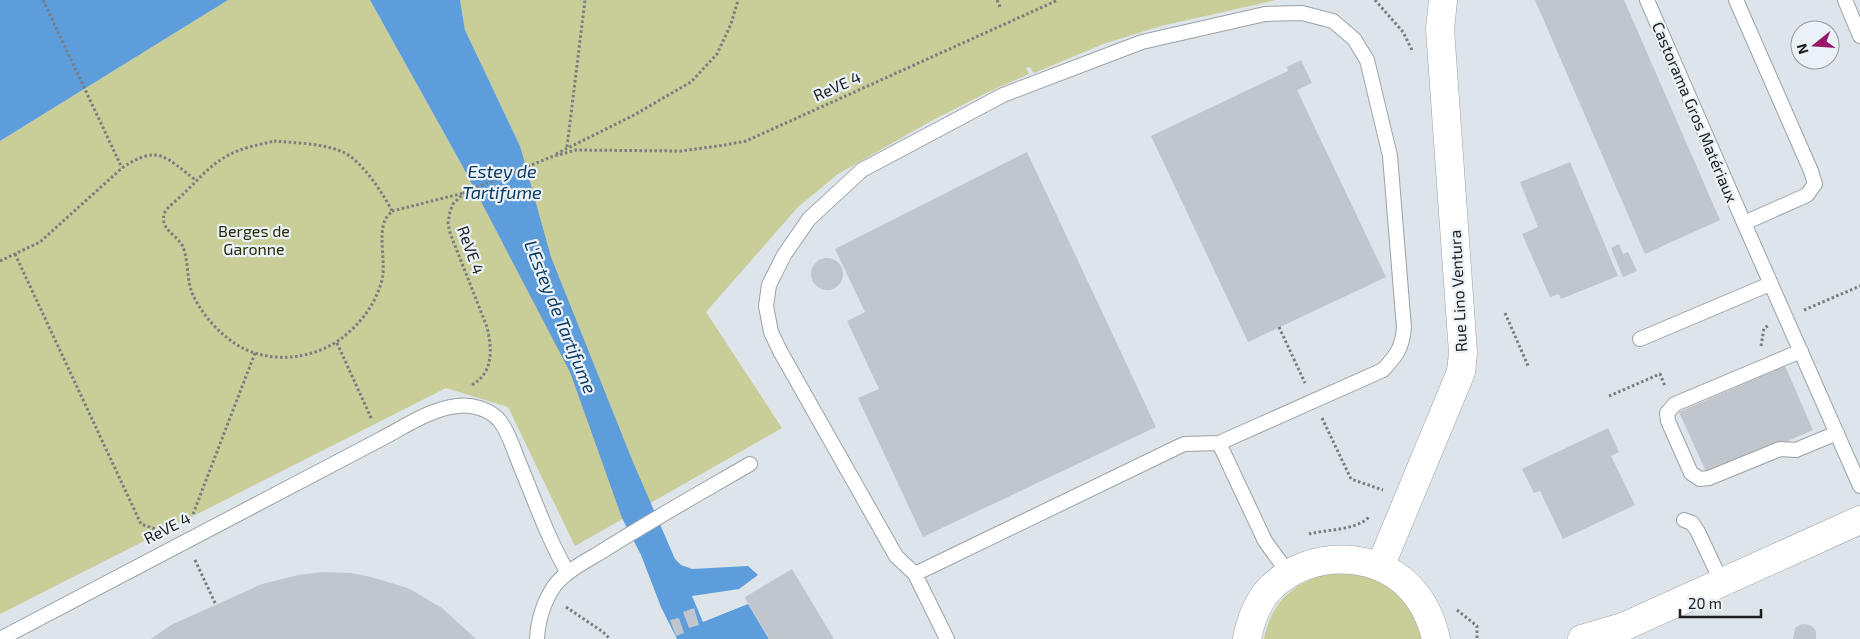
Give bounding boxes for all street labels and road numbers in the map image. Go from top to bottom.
street label: Castorama Gros Matériaux [1649,19,1742,205]
street label: ReVE 4 [810,67,864,104]
street label: ReVE 4 [454,223,489,277]
street label: Rue Lino Ventura [1445,229,1470,353]
street label: ReVE 4 [140,508,194,547]

